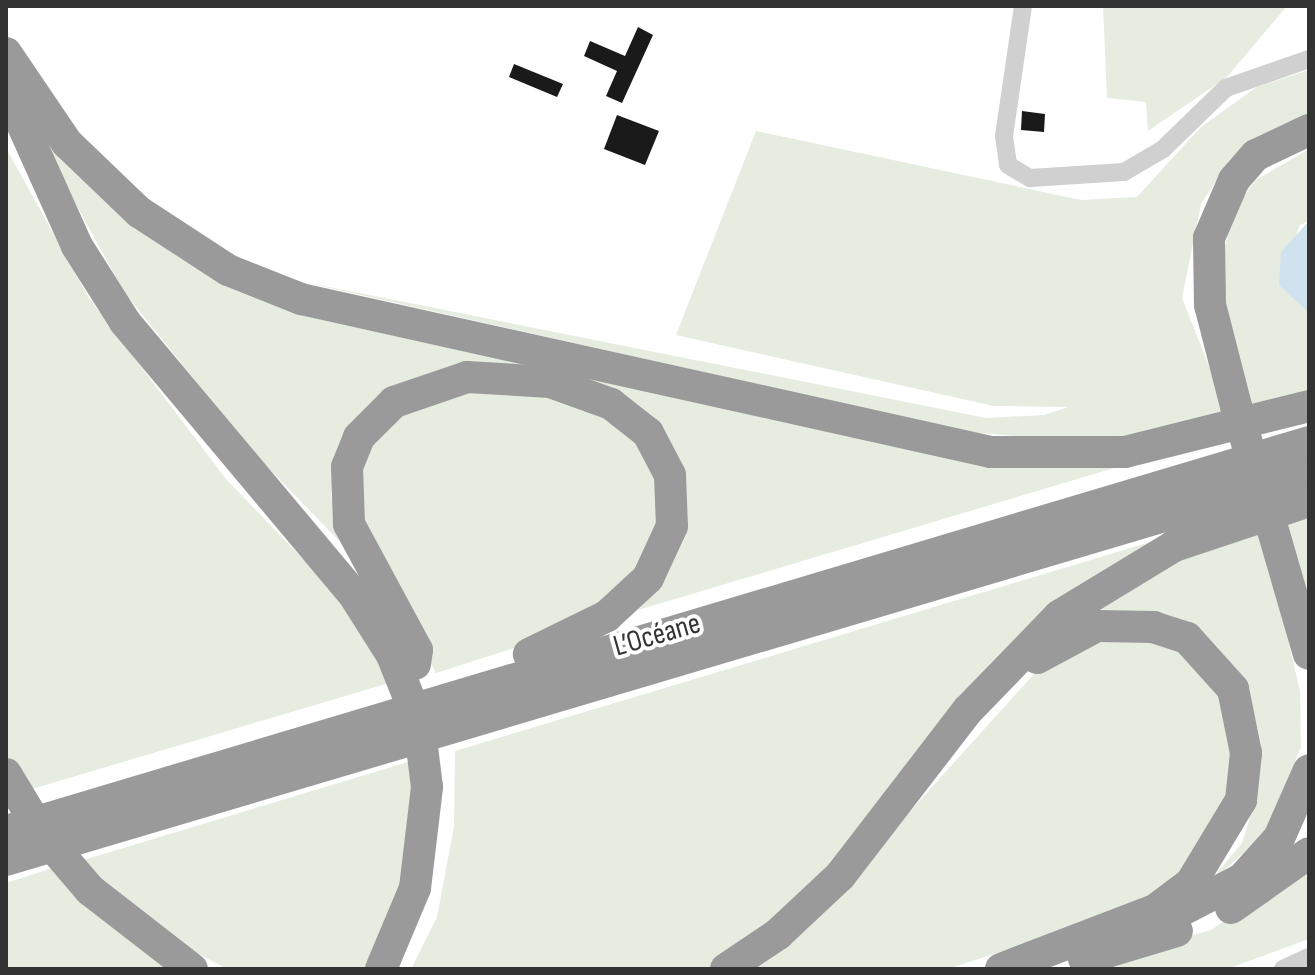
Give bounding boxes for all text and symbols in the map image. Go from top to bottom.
street label: L’Océane [609,605,705,665]

